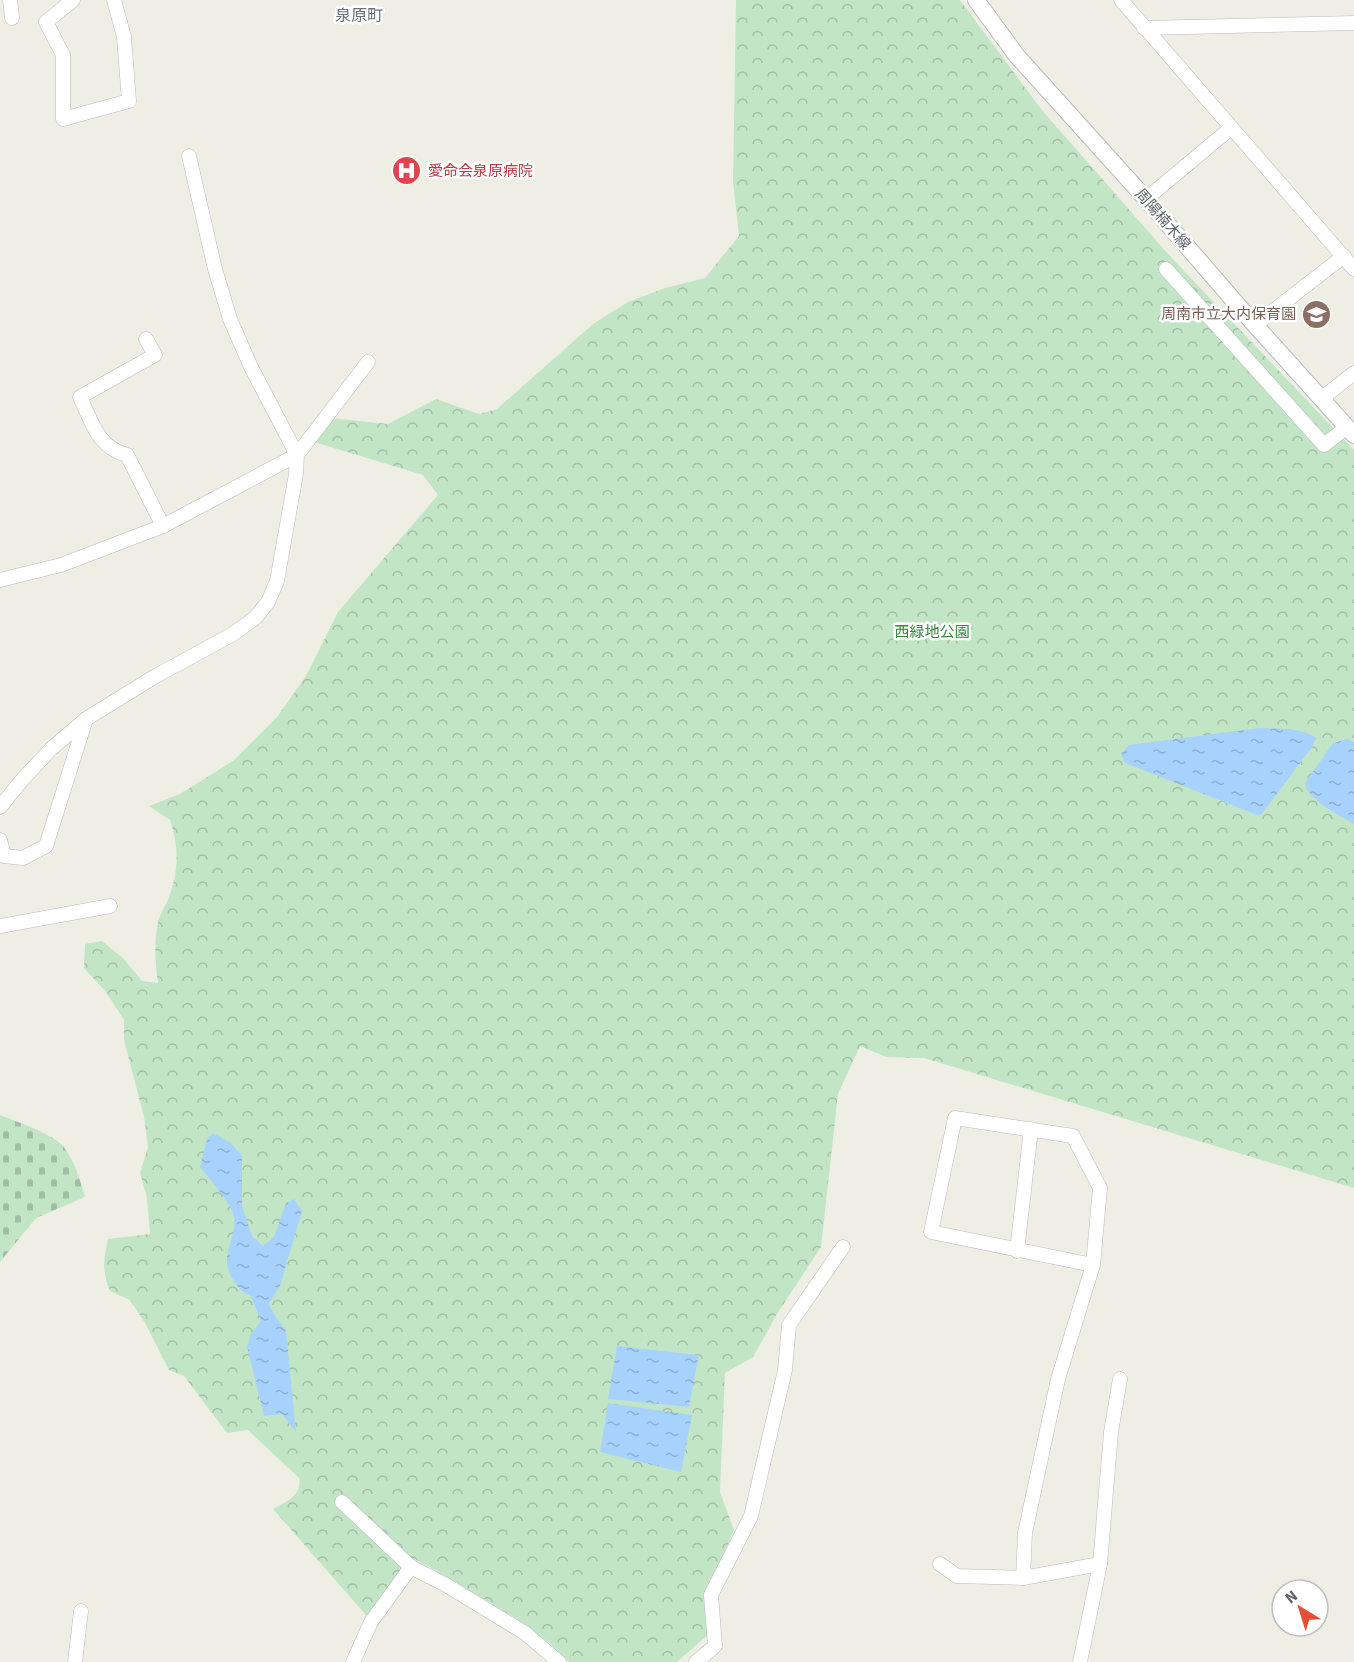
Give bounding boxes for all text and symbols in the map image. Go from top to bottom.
district label: 泉原町 [335,5,383,27]
hospital icon: 愛命会泉原病院 [391,155,423,187]
place label: 愛命会泉原病院 [428,161,533,182]
street label: 周陽楠木線 [1130,184,1195,255]
school or university icon: 周南市立大内保育園 [1301,298,1333,330]
place label: 周南市立大内保育園 [1161,304,1296,325]
park label: 西緑地公園 [894,622,970,643]
north arrow [1270,1578,1330,1638]
text: N [1280,1585,1302,1609]

